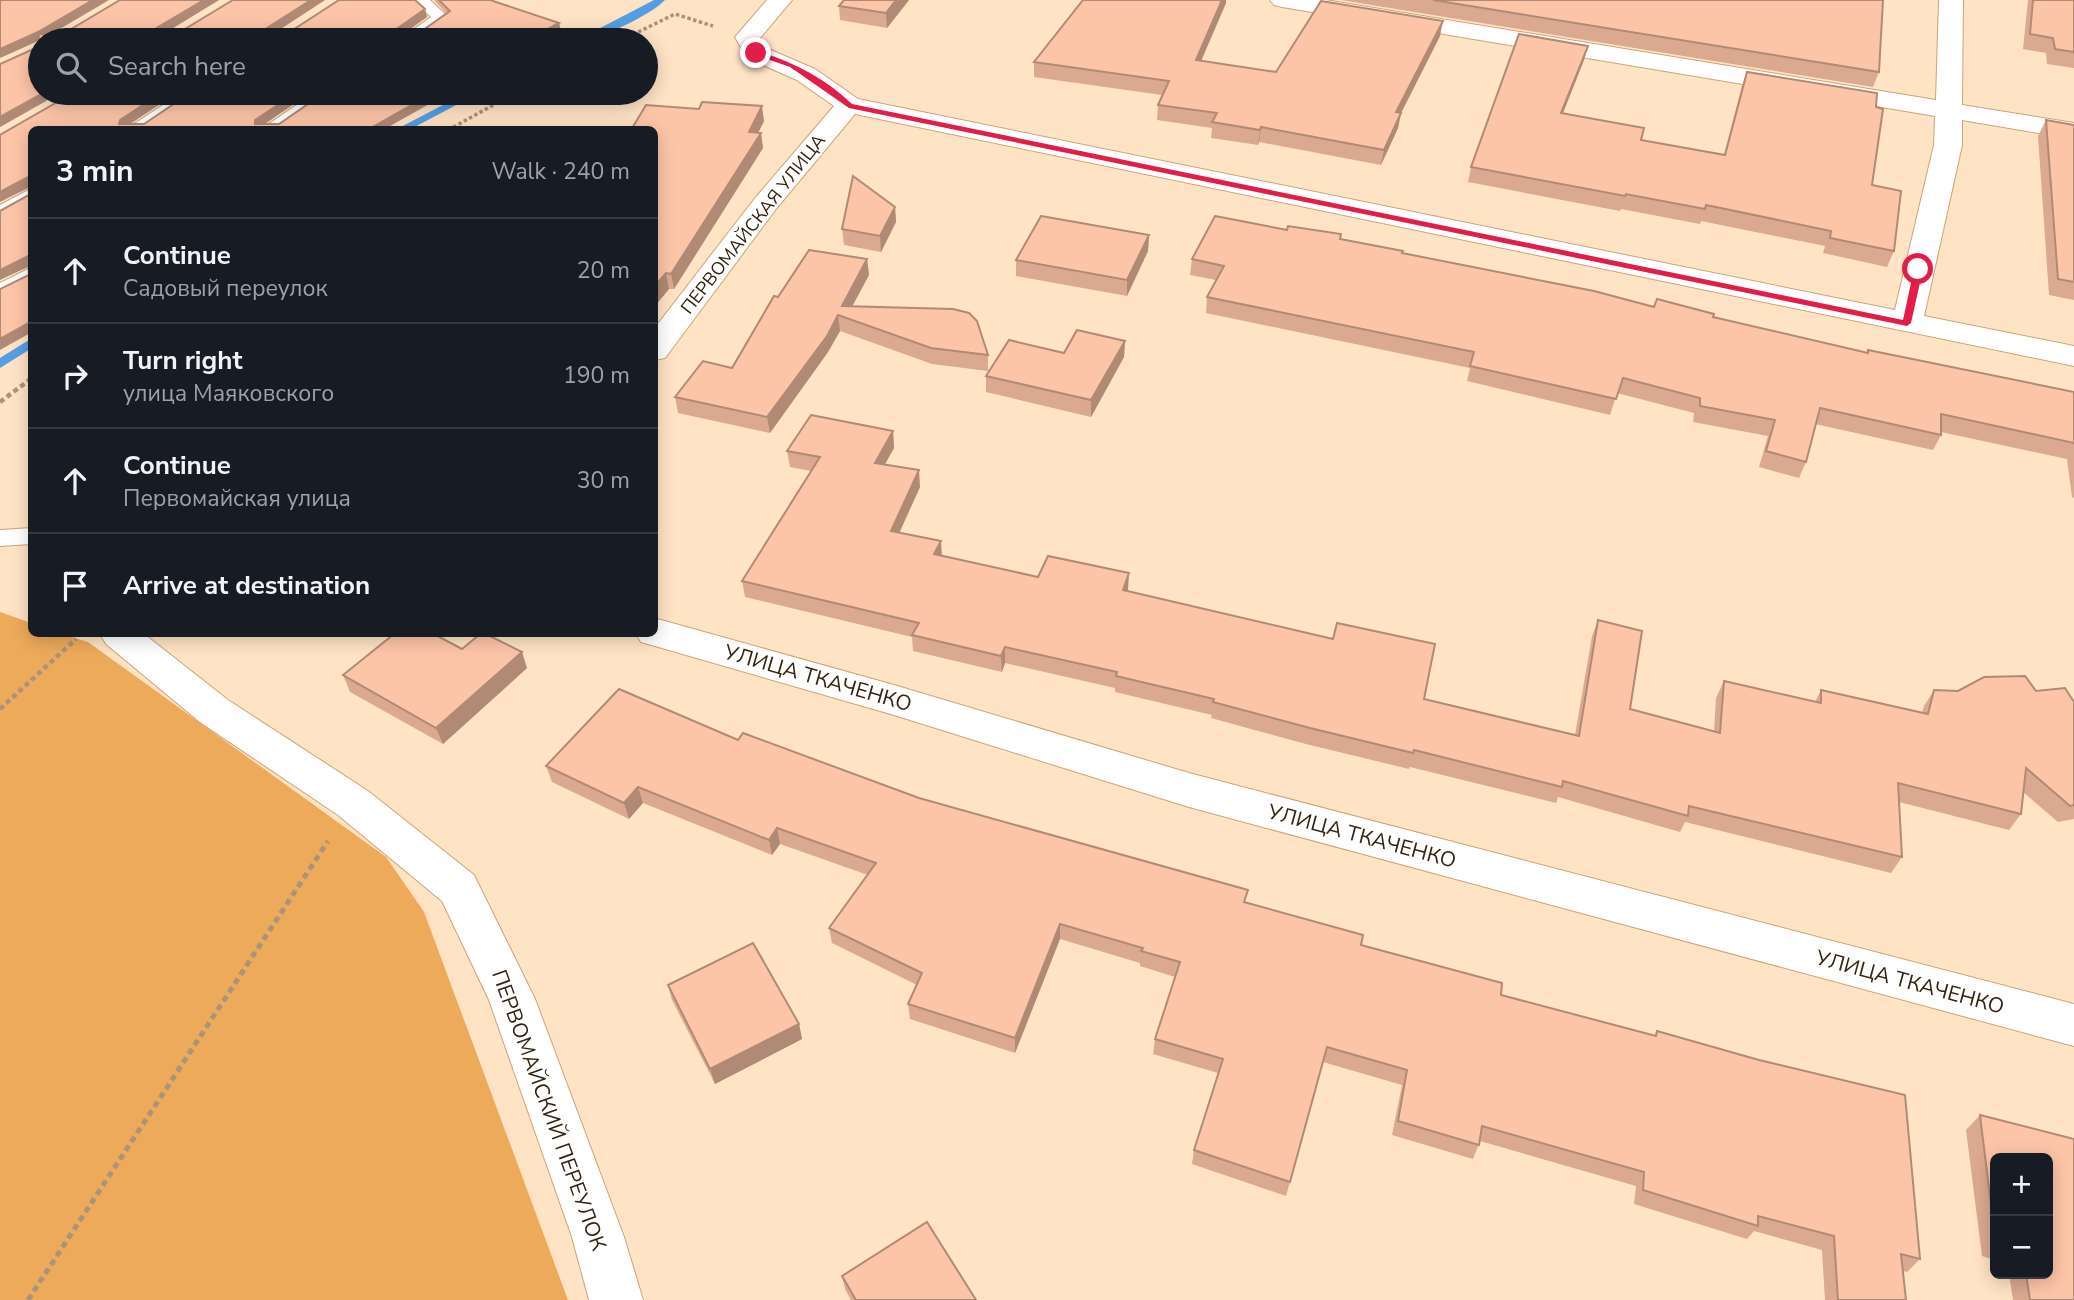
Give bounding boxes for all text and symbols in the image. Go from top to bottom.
search box [28,28,658,105]
route end [740,37,771,68]
icon: search [52,48,90,86]
text: Search here [108,49,246,84]
street label: ПЕРВОМАЙСКАЯ УЛИЦА [675,129,831,319]
text: 3 min [56,151,134,192]
text: Walk · 240 m [491,156,630,187]
text: Continue [123,238,231,273]
icon: ahead [56,252,94,290]
route start [1902,253,1933,284]
text: 20 m [577,255,630,286]
text: Садовый переулок [123,273,328,304]
text: Turn right [123,343,242,378]
icon: right [56,357,94,395]
text: 190 m [563,360,630,391]
text: улица Маяковского [123,378,334,409]
text: Continue [123,448,231,483]
icon: ahead [56,462,94,500]
text: 30 m [577,465,630,496]
text: Первомайская улица [123,483,351,514]
icon: arrive [56,567,94,605]
text: Arrive at destination [123,568,370,603]
street label: УЛИЦА ТКАЧЕНКО [720,638,915,718]
street label: УЛИЦА ТКАЧЕНКО [1264,797,1459,875]
street label: УЛИЦА ТКАЧЕНКО [1812,943,2007,1021]
street label: ПЕРВОМАЙСКИЙ ПЕРЕУЛОК [485,966,613,1255]
map controls [1990,1153,2053,1279]
button: + [1990,1153,2053,1216]
button: − [1990,1216,2053,1279]

